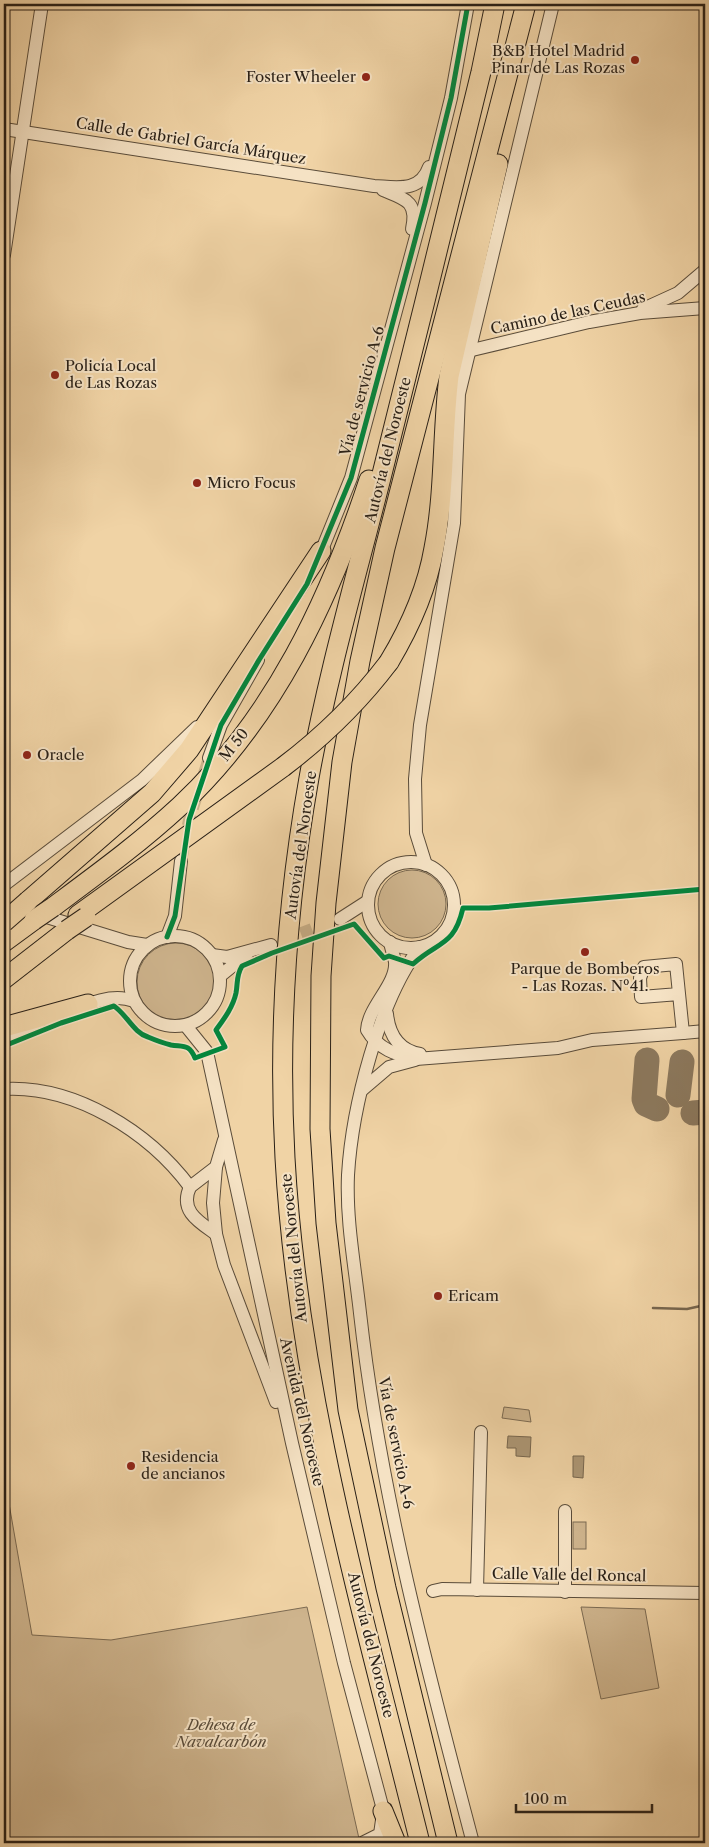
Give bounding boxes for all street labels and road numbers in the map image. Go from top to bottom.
street label: Calle de Gabriel García Márquez [75,113,308,168]
street label: Camino de las Ceudas [489,287,647,338]
street label: Vía de servicio A-6 [335,323,388,459]
street label: Autovía del Noroeste [360,375,415,526]
street label: M 50 [215,724,252,765]
street label: Autovía del Noroeste [281,770,320,921]
street label: Autovía del Noroeste [276,1173,311,1324]
street label: Avenida del Noroeste [276,1335,329,1488]
street label: Vía de servicio A-6 [374,1374,419,1511]
street label: Calle Valle del Roncal [492,1564,647,1585]
street label: Autovía del Noroeste [344,1569,399,1720]

